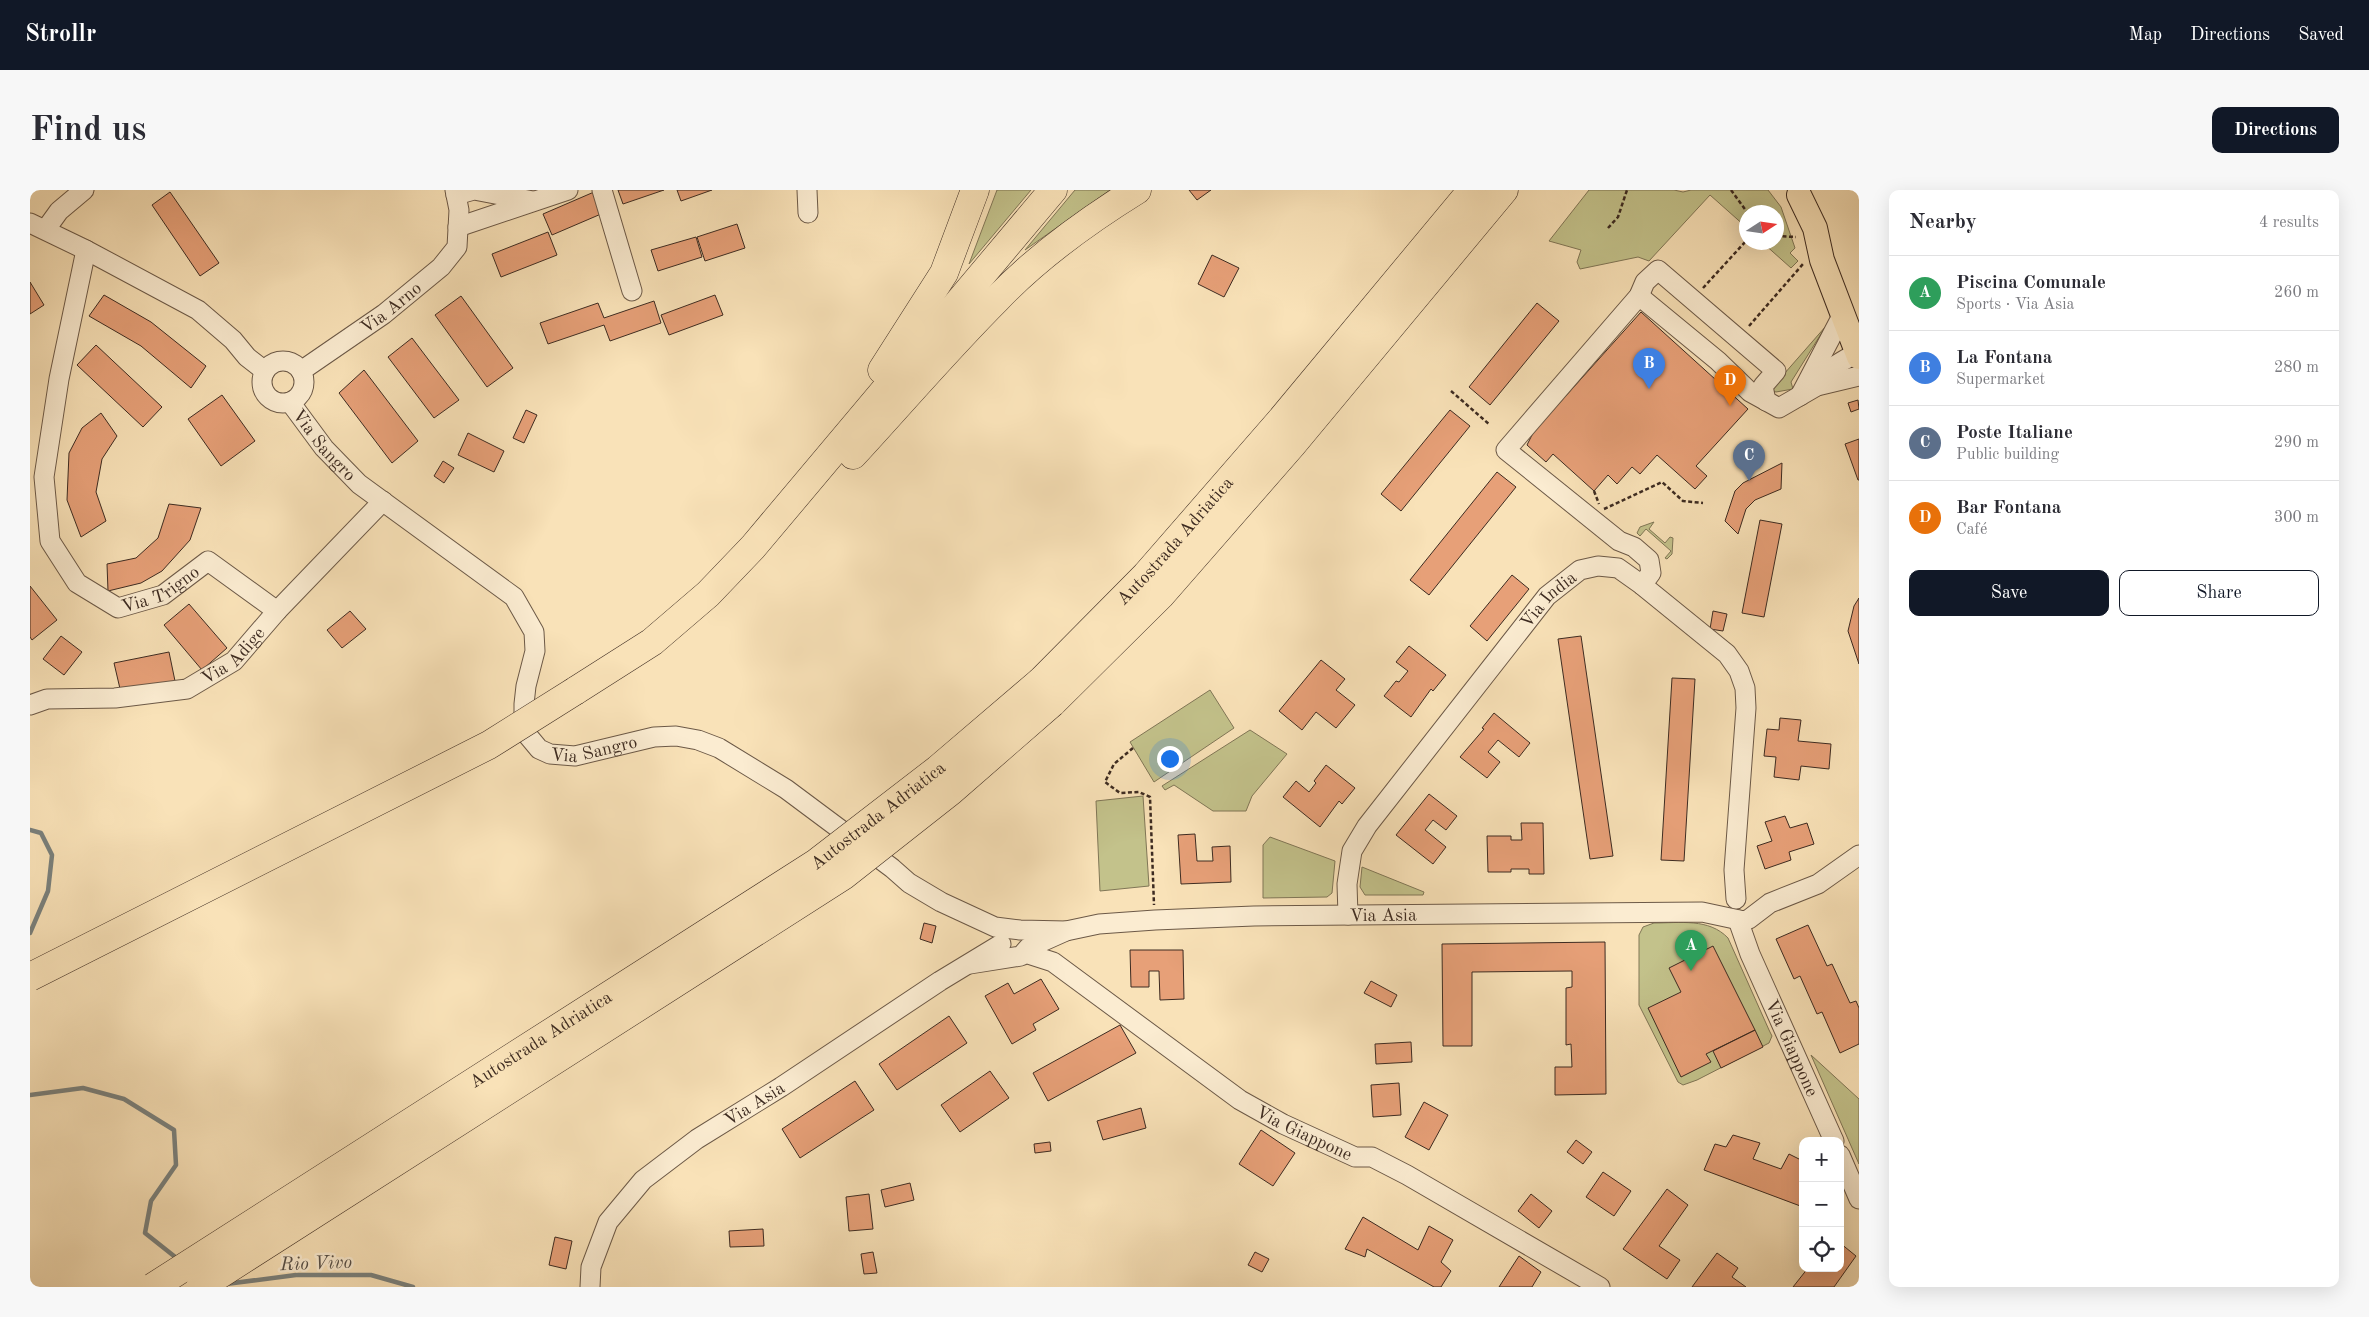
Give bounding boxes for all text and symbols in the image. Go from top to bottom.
text: Strollr [25,23,96,47]
text: Map [2129,26,2162,44]
text: Directions [2190,26,2270,44]
text: Saved [2298,26,2344,44]
button: Directions [2212,107,2339,153]
text: Find us [30,113,146,148]
north arrow [1739,205,1784,250]
text: Nearby [1909,212,1977,233]
text: 4 results [2259,215,2319,231]
text: Piscina Comunale [1956,274,2106,293]
street label: Via Arno [358,279,425,337]
text: A [1919,285,1931,301]
text: 260 m [2274,285,2319,301]
text: Sports · Via Asia [1956,297,2074,313]
pin: B [1633,348,1665,389]
text: La Fontana [1956,349,2053,368]
text: B [1919,360,1931,376]
text: 280 m [2274,360,2319,376]
pin: D [1714,365,1746,406]
text: Supermarket [1956,372,2045,388]
street label: Via Sangro [289,406,359,485]
text: Poste Italiane [1956,424,2073,443]
text: C [1920,435,1930,451]
text: 290 m [2274,435,2319,451]
pin: C [1733,440,1765,481]
text: Public building [1956,447,2059,463]
street label: Autostrada Adriatica [1114,474,1237,609]
text: Bar Fontana [1956,499,2062,518]
text: D [1919,510,1931,526]
text: 300 m [2274,510,2319,526]
text: Café [1956,522,1987,538]
street label: Via Trigno [120,563,203,616]
street label: Via India [1518,568,1580,632]
button: Save [1909,570,2109,616]
button: Share [2119,570,2319,616]
street label: Via Adige [199,624,269,688]
street label: Via Sangro [550,733,639,766]
your location [1157,746,1183,772]
street label: Autostrada Adriatica [808,759,949,874]
street label: Via Asia [1349,907,1417,925]
pin: A [1675,930,1707,971]
street label: Autostrada Adriatica [467,988,615,1092]
street label: Via Giappone [1762,997,1821,1100]
street label: Via Asia [721,1079,788,1130]
street label: Via Giappone [1253,1103,1355,1164]
map controls [1799,1137,1844,1272]
button: + [1799,1137,1844,1182]
button: − [1799,1182,1844,1227]
button: locate [1799,1227,1844,1272]
water label: Rio Vivo [279,1254,353,1275]

